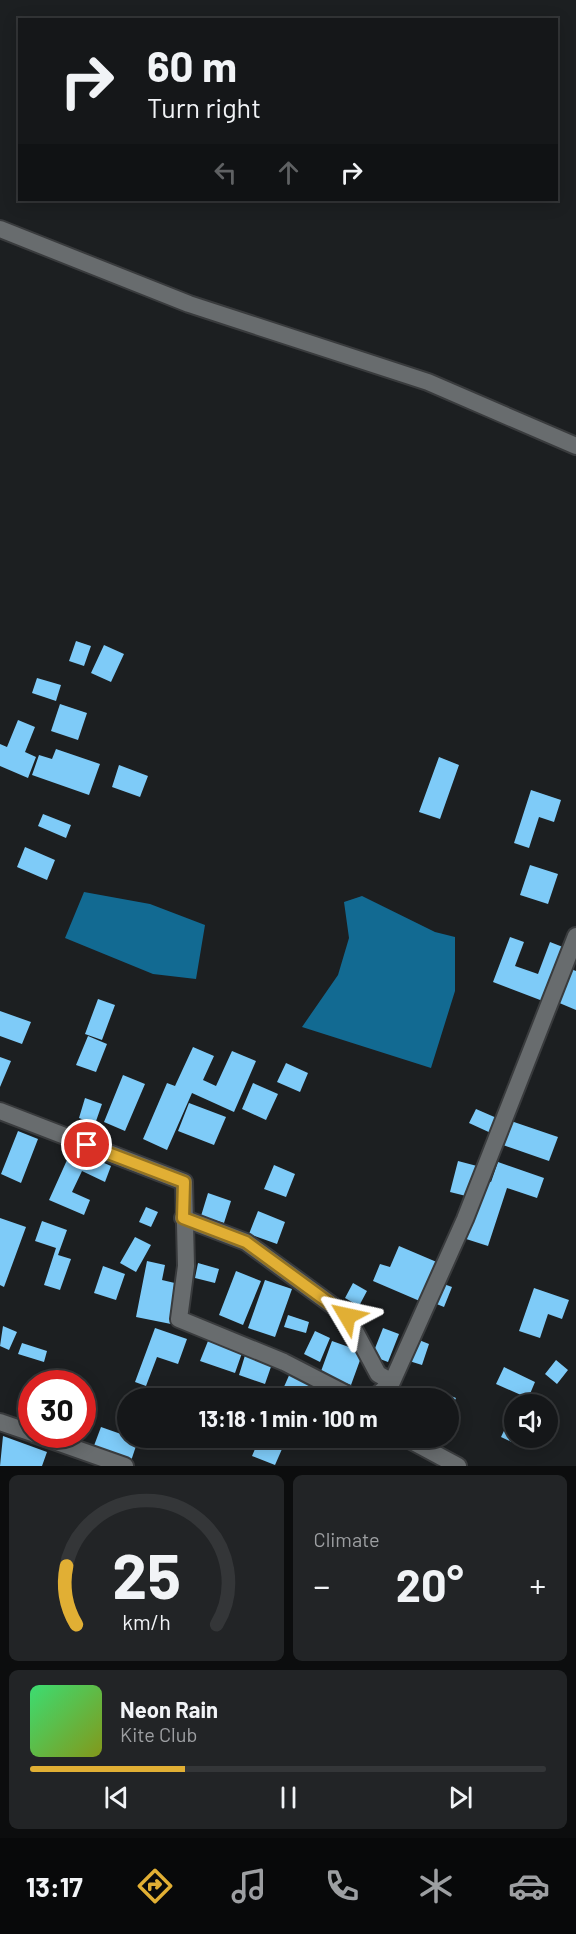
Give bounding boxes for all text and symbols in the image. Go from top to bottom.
text: 60 m [147,40,237,90]
icon: right [48,42,126,120]
text: Turn right [147,91,261,123]
icon: left [209,156,242,189]
icon: ahead [272,156,305,189]
icon: right [335,156,368,189]
pin [61,1119,112,1170]
icon: arrive [70,1128,103,1161]
position arrow [315,1284,379,1348]
speed limit sign: 30 [18,1370,96,1448]
map controls [504,1394,558,1448]
button: sound [504,1394,558,1448]
text: 13:18 · 1 min · 100 m [198,1405,378,1431]
text: Climate [314,1527,380,1551]
text: 25 [112,1537,181,1611]
text: 20° [396,1557,464,1611]
text: − [314,1565,330,1605]
text: + [530,1565,546,1605]
text: km/h [122,1609,171,1634]
text: Neon Rain [120,1696,218,1722]
text: Kite Club [120,1722,197,1746]
icon: previous [100,1781,133,1814]
icon: pause [272,1781,305,1814]
icon: next [444,1781,477,1814]
icon: directions [134,1865,176,1907]
icon: music [228,1865,270,1907]
icon: phone [321,1865,363,1907]
icon: climate [415,1865,457,1907]
icon: car [508,1865,550,1907]
text: 13:17 [26,1870,83,1902]

